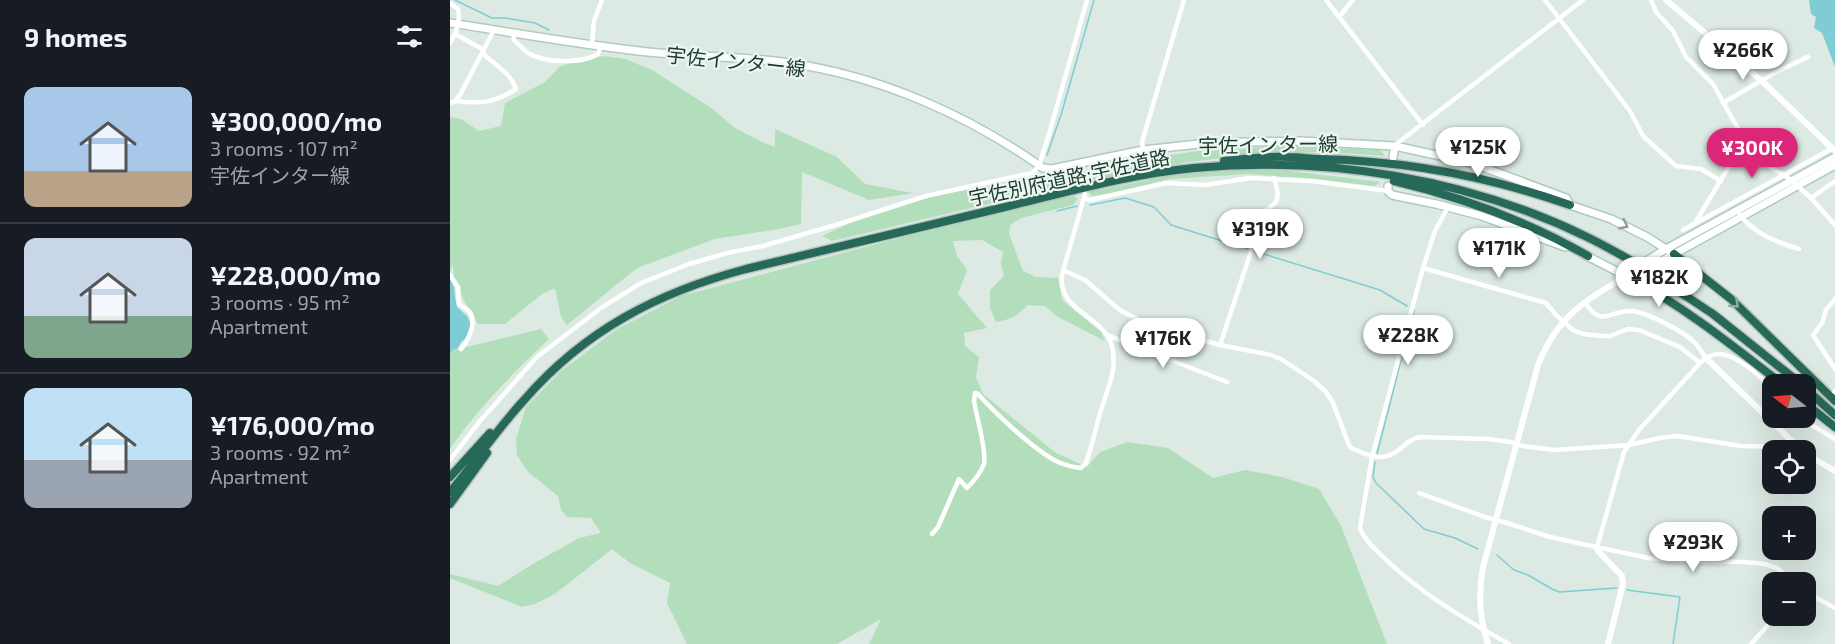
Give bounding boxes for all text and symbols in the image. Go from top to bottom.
icon: filters [393,20,426,53]
text: 9 homes [24,21,127,52]
pin: ¥266K [1701,30,1785,81]
text: ¥266K [1712,37,1774,61]
street label: 宇佐インター線 [665,42,807,80]
text: ¥300,000/mo [210,105,382,136]
icon: home [72,111,144,183]
pin: ¥125K [1436,127,1520,178]
pin: ¥300K [1710,128,1794,179]
street label: 宇佐インター線 [1198,131,1338,157]
text: ¥125K [1449,134,1507,158]
text: ¥300K [1721,135,1783,159]
text: 3 rooms · 107 m² [210,136,358,160]
street label: 宇佐別府道路;宇佐道路 [966,144,1172,210]
text: 宇佐インター線 [210,163,350,187]
pin: ¥319K [1218,209,1302,260]
text: ¥319K [1231,216,1289,240]
one-way arrow [1617,218,1628,230]
pin: ¥171K [1457,228,1541,279]
text: ¥171K [1472,235,1526,259]
pin: ¥182K [1617,257,1701,308]
text: ¥228,000/mo [210,259,381,290]
icon: home [72,262,144,334]
text: ¥182K [1630,264,1688,288]
text: 3 rooms · 95 m² [210,290,350,314]
one-way arrow [1729,297,1739,308]
text: Apartment [210,314,308,338]
pin: ¥228K [1366,315,1450,366]
pin: ¥176K [1121,318,1205,369]
text: ¥228K [1377,322,1439,346]
text: ¥176K [1135,325,1191,349]
north arrow [1762,374,1816,428]
map controls [1762,374,1816,626]
text: ¥176,000/mo [210,409,375,440]
icon: home [72,412,144,484]
text: 3 rooms · 92 m² [210,440,350,464]
button: locate [1762,440,1816,494]
text: Apartment [210,464,308,488]
button: + [1762,506,1816,560]
pin: ¥293K [1651,522,1735,573]
text: ¥293K [1663,529,1723,553]
button: − [1762,572,1816,626]

